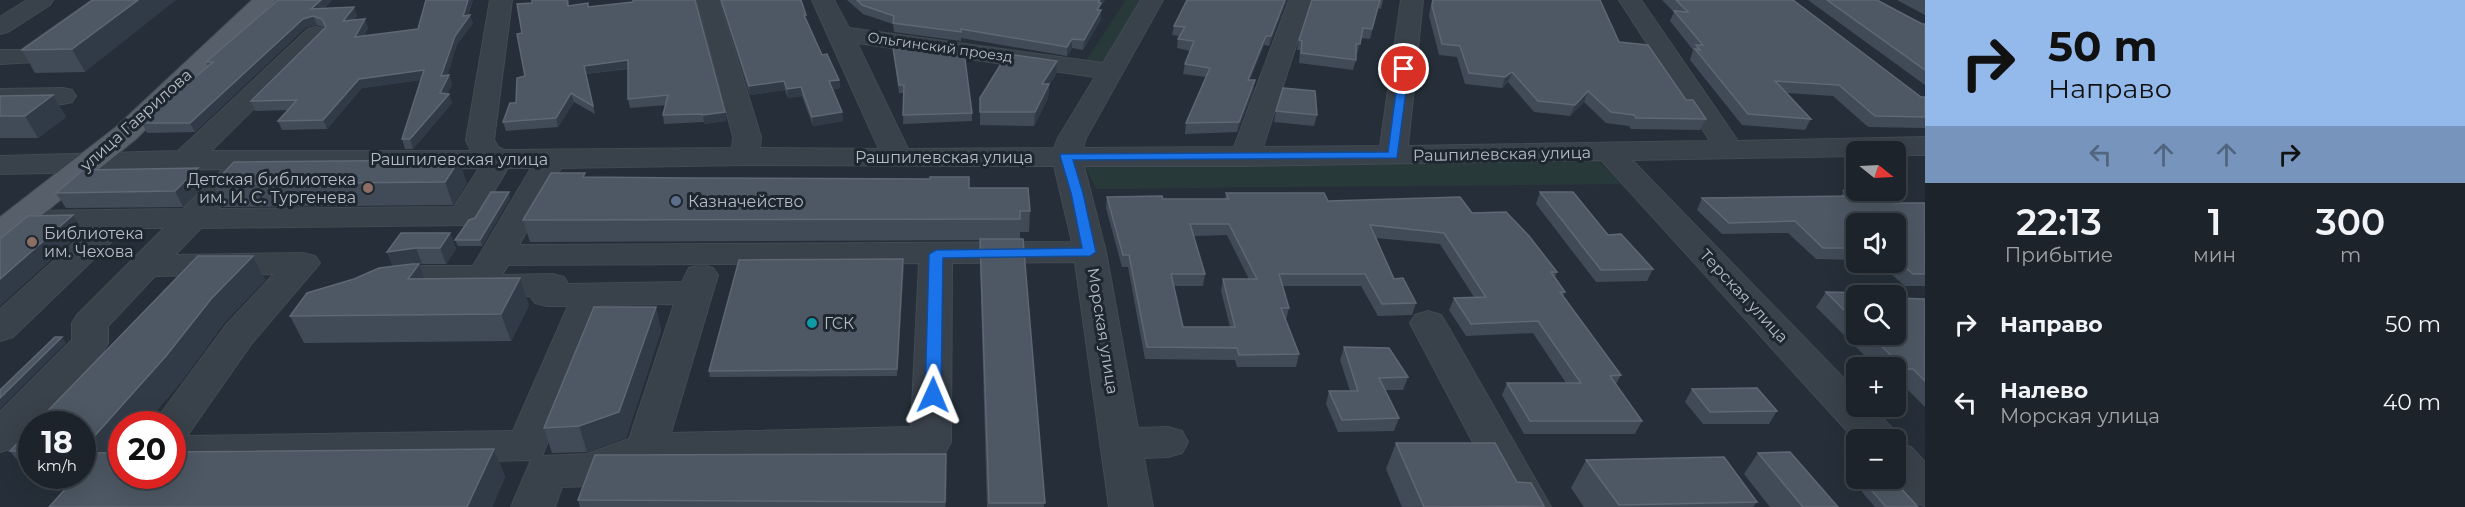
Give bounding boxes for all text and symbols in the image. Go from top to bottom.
text: 50 m [2048,20,2157,72]
icon: right [1949,24,2027,102]
street label: Ольгинский проезд [866,28,1014,66]
pin [1378,43,1429,94]
icon: arrive [1387,52,1420,85]
street label: улица Гаврилова [76,65,196,176]
text: Направо [2048,72,2172,105]
icon: left [2084,138,2117,171]
icon: ahead [2147,138,2180,171]
icon: ahead [2210,138,2243,171]
icon: right [2273,138,2306,171]
north arrow [1846,141,1906,201]
map controls [1846,141,1906,489]
street label: Рашпилевская улица [1413,143,1591,165]
street label: Рашпилевская улица [855,148,1033,167]
street label: Рашпилевская улица [370,150,548,169]
place label: Детская библиотека им. И. С. Тургенева [187,170,356,207]
marker: Детская библиотека им. И. С. Тургенева [361,181,375,195]
place label: Казначейство [688,192,804,211]
marker: Казначейство [669,194,683,208]
text: 22:13 [2016,200,2102,244]
text: 1 [2208,200,2221,244]
text: 300 [2316,200,2385,244]
button: sound [1846,213,1906,273]
place label: Библиотека им. Чехова [44,224,144,261]
marker: Библиотека им. Чехова [25,235,39,249]
text: Прибытие [2005,243,2113,267]
text: мин [2193,243,2236,267]
text: m [2340,243,2361,267]
street label: Терская улица [1696,245,1792,347]
street label: Морская улица [1084,266,1122,396]
button: search [1846,285,1906,345]
icon: right [1949,308,1982,341]
text: Направо [2000,311,2103,338]
text: 50 m [2385,311,2441,338]
place label: ГСК [824,314,854,333]
marker: ГСК [805,316,819,330]
button: + [1846,357,1906,417]
position arrow [901,363,965,427]
text: Налево [2000,377,2088,404]
icon: left [1949,386,1982,419]
text: 40 m [2383,389,2441,416]
text: Морская улица [2000,404,2160,428]
speed limit sign: 20 [108,411,186,489]
text: 18 [41,424,73,461]
button: − [1846,429,1906,489]
text: km/h [37,456,77,475]

